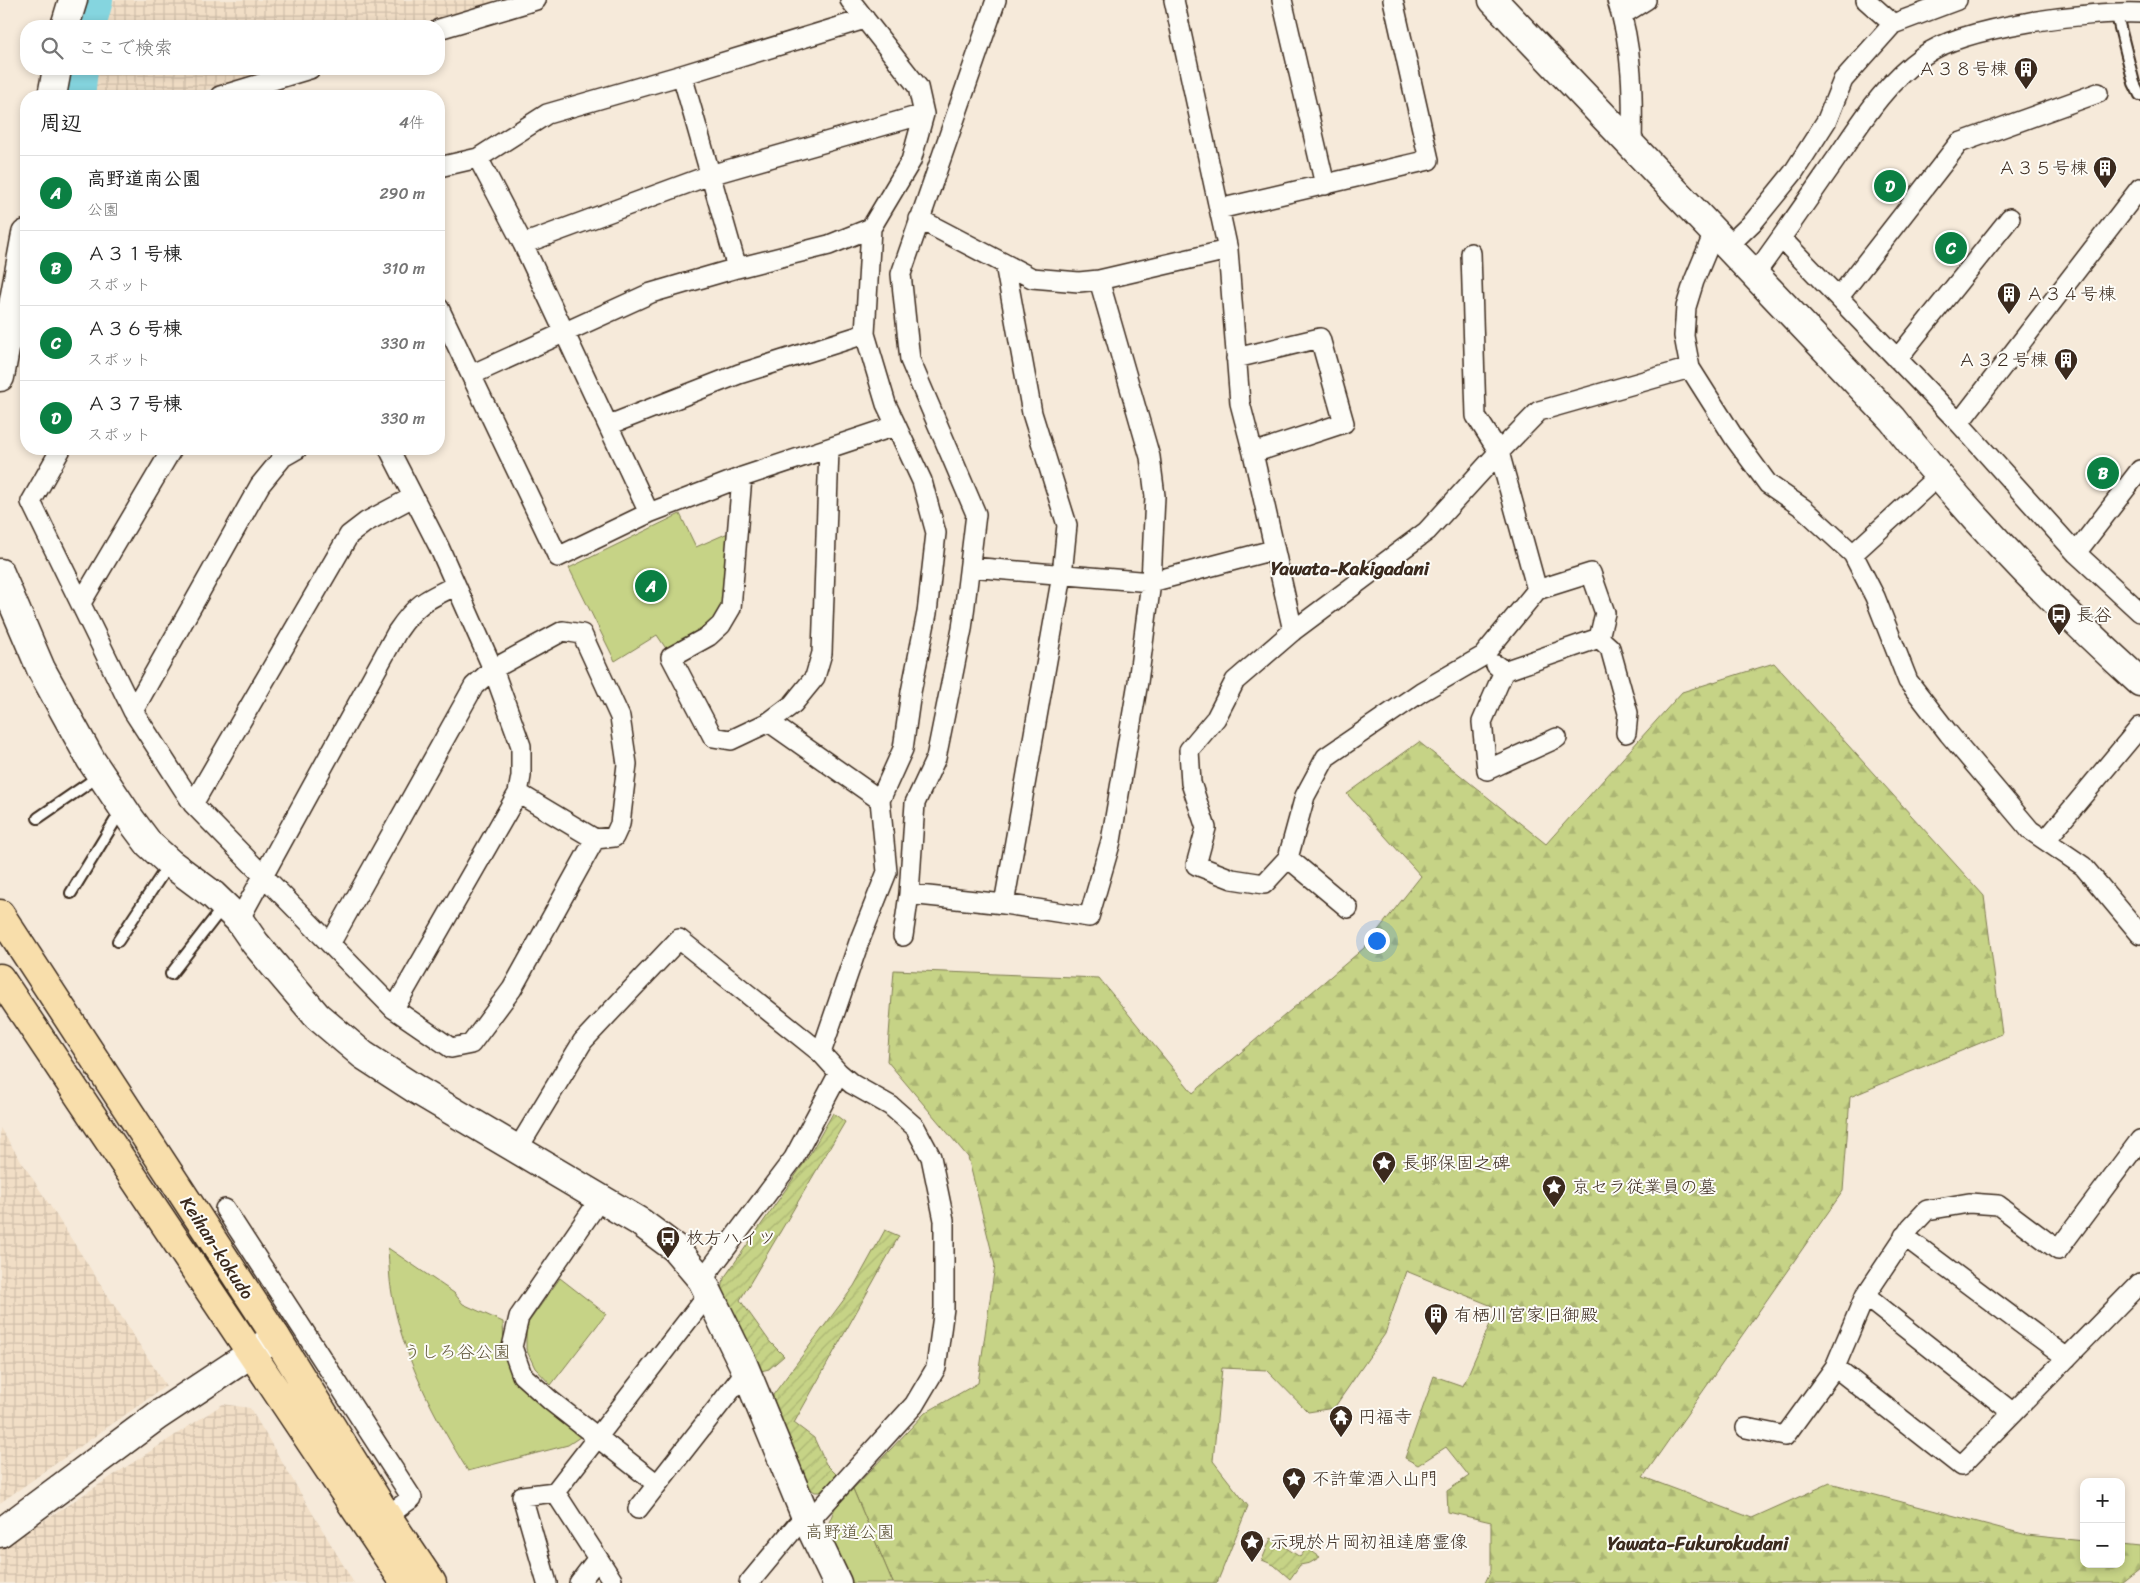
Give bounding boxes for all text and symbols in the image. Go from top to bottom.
search box [20,20,445,75]
text: ここで検索 [78,31,173,64]
icon: search [38,34,66,62]
place label: Ａ３８号棟 [1918,53,2008,85]
building icon: Ａ３８号棟 [2013,56,2039,90]
text: 周辺 [40,104,82,142]
text: 4件 [399,108,425,137]
place label: Ａ３５号棟 [1998,152,2088,184]
building icon: Ａ３５号棟 [2092,155,2118,189]
text: 高野道南公園 [87,162,201,195]
pin: D [1874,167,1906,205]
text: A [51,179,61,208]
text: 290 m [379,179,425,208]
text: 公園 [87,195,119,224]
pin: C [1935,229,1967,267]
text: Ａ３１号棟 [87,237,182,270]
text: B [51,254,61,283]
text: 310 m [383,254,425,283]
text: スポット [87,270,151,299]
place label: Ａ３４号棟 [2026,278,2116,310]
building icon: Ａ３４号棟 [1996,281,2022,315]
text: Ａ３６号棟 [87,312,182,345]
text: C [51,329,61,358]
text: 330 m [381,329,425,358]
place label: Ａ３２号棟 [1958,344,2048,376]
text: スポット [87,345,151,374]
building icon: Ａ３２号棟 [2053,347,2079,381]
text: Ａ３７号棟 [87,387,182,420]
text: D [51,404,61,433]
text: 330 m [381,404,425,433]
text: スポット [87,420,151,449]
pin: B [2087,454,2119,492]
district label: Yawata-Kakigadani [1271,552,1431,585]
pin: A [635,567,667,605]
place label: 長谷 [2076,599,2112,631]
bus stop icon: 長谷 [2046,602,2072,636]
your location [1364,928,1390,954]
place label: 長邨保固之碑 [1402,1147,1510,1179]
place icon: 長邨保固之碑 [1371,1150,1397,1184]
place label: 京セラ従業員の墓 [1572,1171,1716,1203]
place icon: 京セラ従業員の墓 [1541,1174,1567,1208]
street label: Keihan-kokudo [171,1190,263,1306]
place label: 枚方ハイツ [686,1222,776,1254]
bus stop icon: 枚方ハイツ [655,1225,681,1259]
place label: 有栖川宮家旧御殿 [1454,1299,1598,1331]
building icon: 有栖川宮家旧御殿 [1423,1302,1449,1336]
park label: うしろ谷公園 [403,1336,511,1368]
place label: 円福寺 [1358,1401,1412,1433]
temple icon: 円福寺 [1328,1404,1354,1438]
place label: 不許葷酒入山門 [1312,1463,1438,1495]
place icon: 不許葷酒入山門 [1281,1466,1307,1500]
map controls [2080,1478,2125,1568]
button: + [2080,1478,2125,1523]
park label: 高野道公園 [805,1516,895,1548]
button: − [2080,1523,2125,1568]
place label: 示現於片岡初祖達磨霊像 [1270,1526,1468,1558]
district label: Yawata-Fukurokudani [1608,1527,1789,1560]
place icon: 示現於片岡初祖達磨霊像 [1239,1529,1265,1563]

